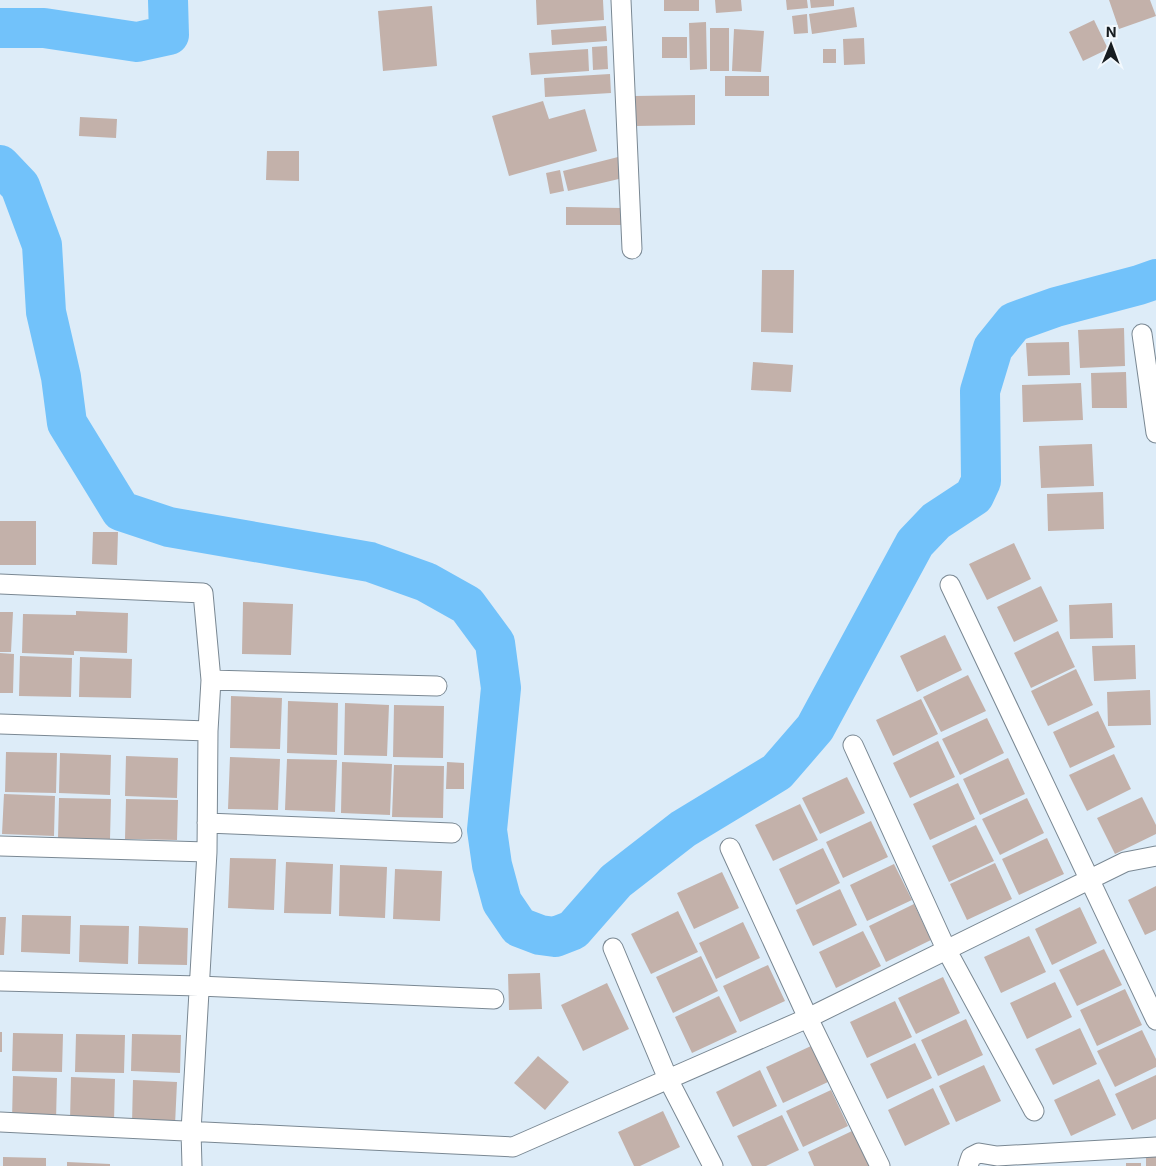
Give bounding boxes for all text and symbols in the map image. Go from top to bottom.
north arrow [1086,20,1136,70]
text: N [1106,23,1117,40]

